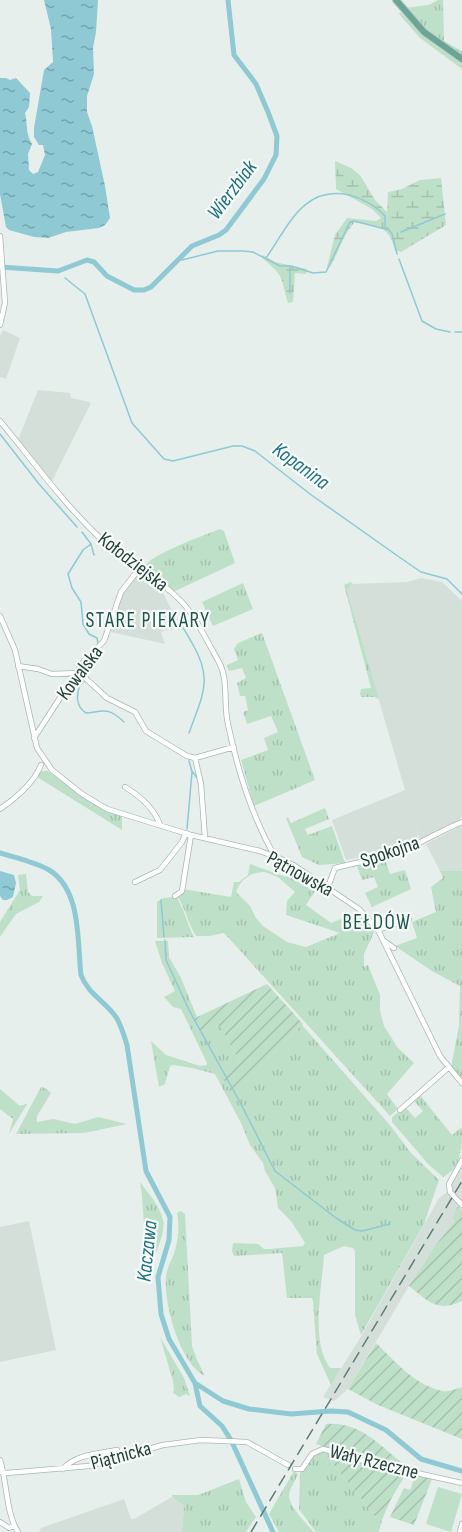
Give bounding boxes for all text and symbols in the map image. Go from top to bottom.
water label: Wierzbiak [202,155,263,224]
water label: Kopanina [268,437,335,495]
street label: Kołodziejska [93,527,173,597]
district label: STARE PIEKARY [85,608,211,633]
street label: Kowalska [52,641,108,705]
street label: Spokojna [357,831,423,873]
street label: Pątnowska [262,846,338,902]
district label: BEŁDÓW [343,910,412,935]
water label: Kaczawa [131,1219,163,1283]
street label: Piątnicka [88,1436,154,1476]
street label: Wały Rzeczne [327,1439,421,1485]

